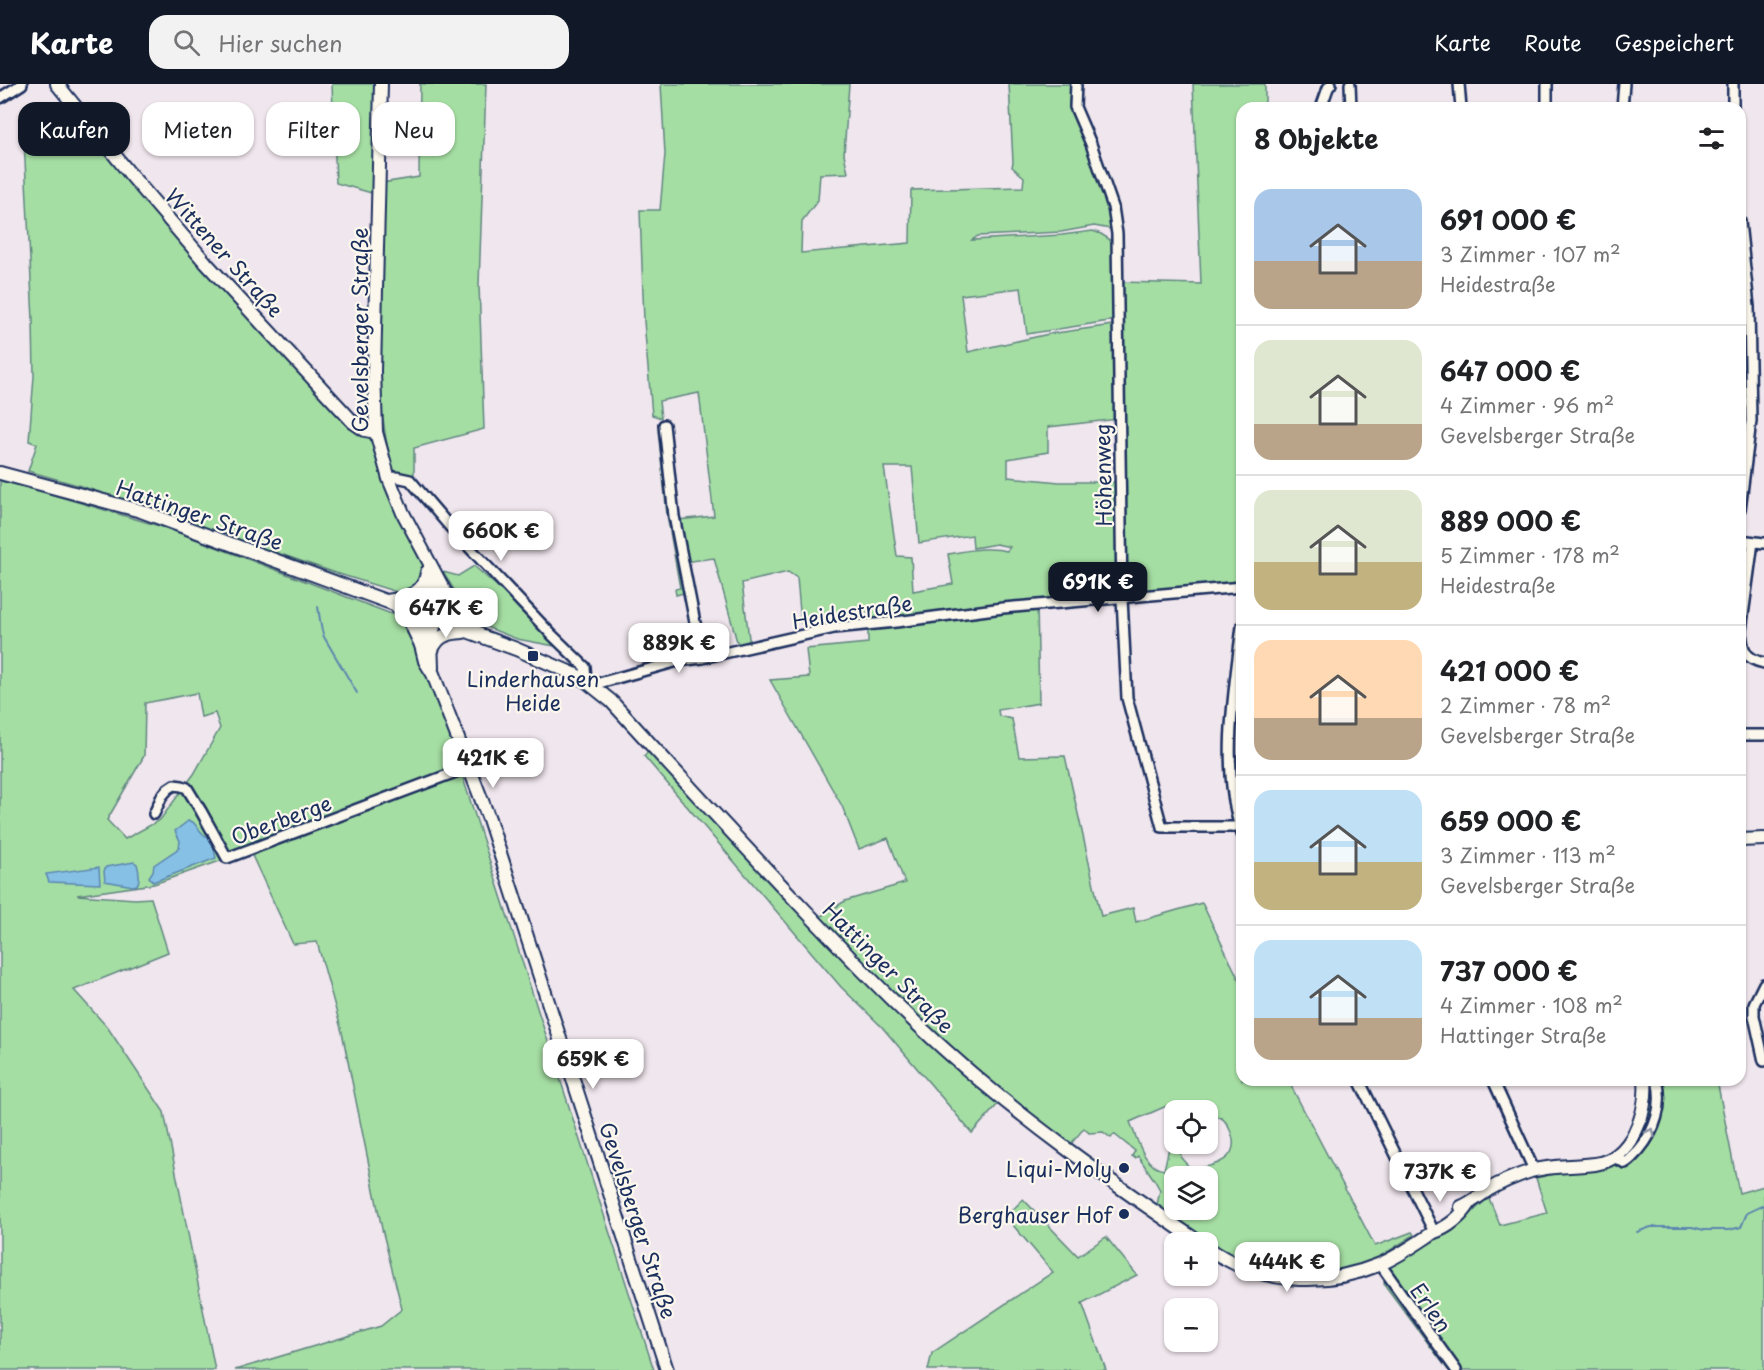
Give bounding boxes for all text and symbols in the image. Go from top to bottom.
search box [149,15,569,69]
text: Karte [30,21,113,64]
icon: search [170,26,203,59]
text: Hier suchen [218,26,343,59]
text: Karte [1434,26,1491,58]
text: Route [1524,26,1582,58]
text: Gespeichert [1615,26,1734,58]
chip: Kaufen [18,102,130,156]
chip: Mieten [142,102,254,156]
chip: Filter [266,102,360,156]
chip: Neu [372,102,455,156]
text: 8 Objekte [1254,119,1378,158]
icon: filters [1695,122,1728,155]
street label: Wittener Straße [158,180,292,324]
text: 691 000 € [1440,200,1576,239]
icon: home [1302,213,1374,285]
street label: Gevelsberger Straße [343,228,375,432]
text: 3 Zimmer · 107 m² [1440,239,1621,269]
text: Heidestraße [1440,269,1556,299]
text: 647 000 € [1440,351,1580,390]
icon: home [1302,364,1374,436]
text: 4 Zimmer · 96 m² [1440,390,1614,420]
text: Gevelsberger Straße [1440,420,1635,450]
street label: Höhenweg [1085,423,1119,527]
street label: Hattinger Straße [112,470,288,558]
text: 889 000 € [1440,501,1581,540]
pin: 660K € [452,511,550,562]
icon: home [1302,514,1374,586]
text: 660K € [463,515,539,545]
text: 5 Zimmer · 178 m² [1440,540,1620,570]
pin: 691K € [1049,562,1147,613]
text: 691K € [1062,566,1134,596]
text: Heidestraße [1440,570,1556,600]
street label: Heidestraße [790,586,914,636]
pin: 647K € [397,588,495,639]
text: 647K € [409,592,483,622]
pin: 889K € [630,623,728,674]
text: 889K € [642,627,716,657]
marker: Linderhausen Heide [526,649,540,663]
text: 421 000 € [1440,651,1579,690]
place label: Linderhausen Heide [467,662,599,718]
icon: home [1302,664,1374,736]
text: 2 Zimmer · 78 m² [1440,690,1611,720]
text: Gevelsberger Straße [1440,720,1635,750]
pin: 421K € [444,738,542,789]
text: 421K € [457,742,529,772]
street label: Oberberge [226,786,336,852]
text: 659 000 € [1440,801,1581,840]
icon: home [1302,814,1374,886]
text: 3 Zimmer · 113 m² [1440,840,1616,870]
text: Gevelsberger Straße [1440,870,1635,900]
street label: Hattinger Straße [816,894,962,1040]
text: 737 000 € [1440,951,1578,990]
icon: home [1302,964,1374,1036]
text: 4 Zimmer · 108 m² [1440,990,1623,1020]
text: Hattinger Straße [1440,1020,1606,1050]
pin: 659K € [544,1039,642,1090]
text: 659K € [557,1043,629,1073]
map controls [1164,1100,1218,1352]
button: locate [1164,1100,1218,1154]
street label: Gevelsberger Straße [592,1118,686,1322]
one-way arrow [1643,1127,1655,1138]
place label: Liqui-Moly [1006,1152,1112,1184]
pin: 737K € [1391,1152,1489,1203]
text: 737K € [1403,1156,1477,1186]
marker: Liqui-Moly [1117,1161,1131,1175]
button: layers [1164,1166,1218,1220]
place label: Berghauser Hof [957,1198,1114,1230]
marker: Berghauser Hof [1117,1207,1131,1221]
button: + [1164,1232,1218,1286]
pin: 444K € [1238,1242,1336,1293]
text: 444K € [1249,1246,1325,1276]
street label: Erlen [1403,1276,1461,1338]
button: − [1164,1298,1218,1352]

